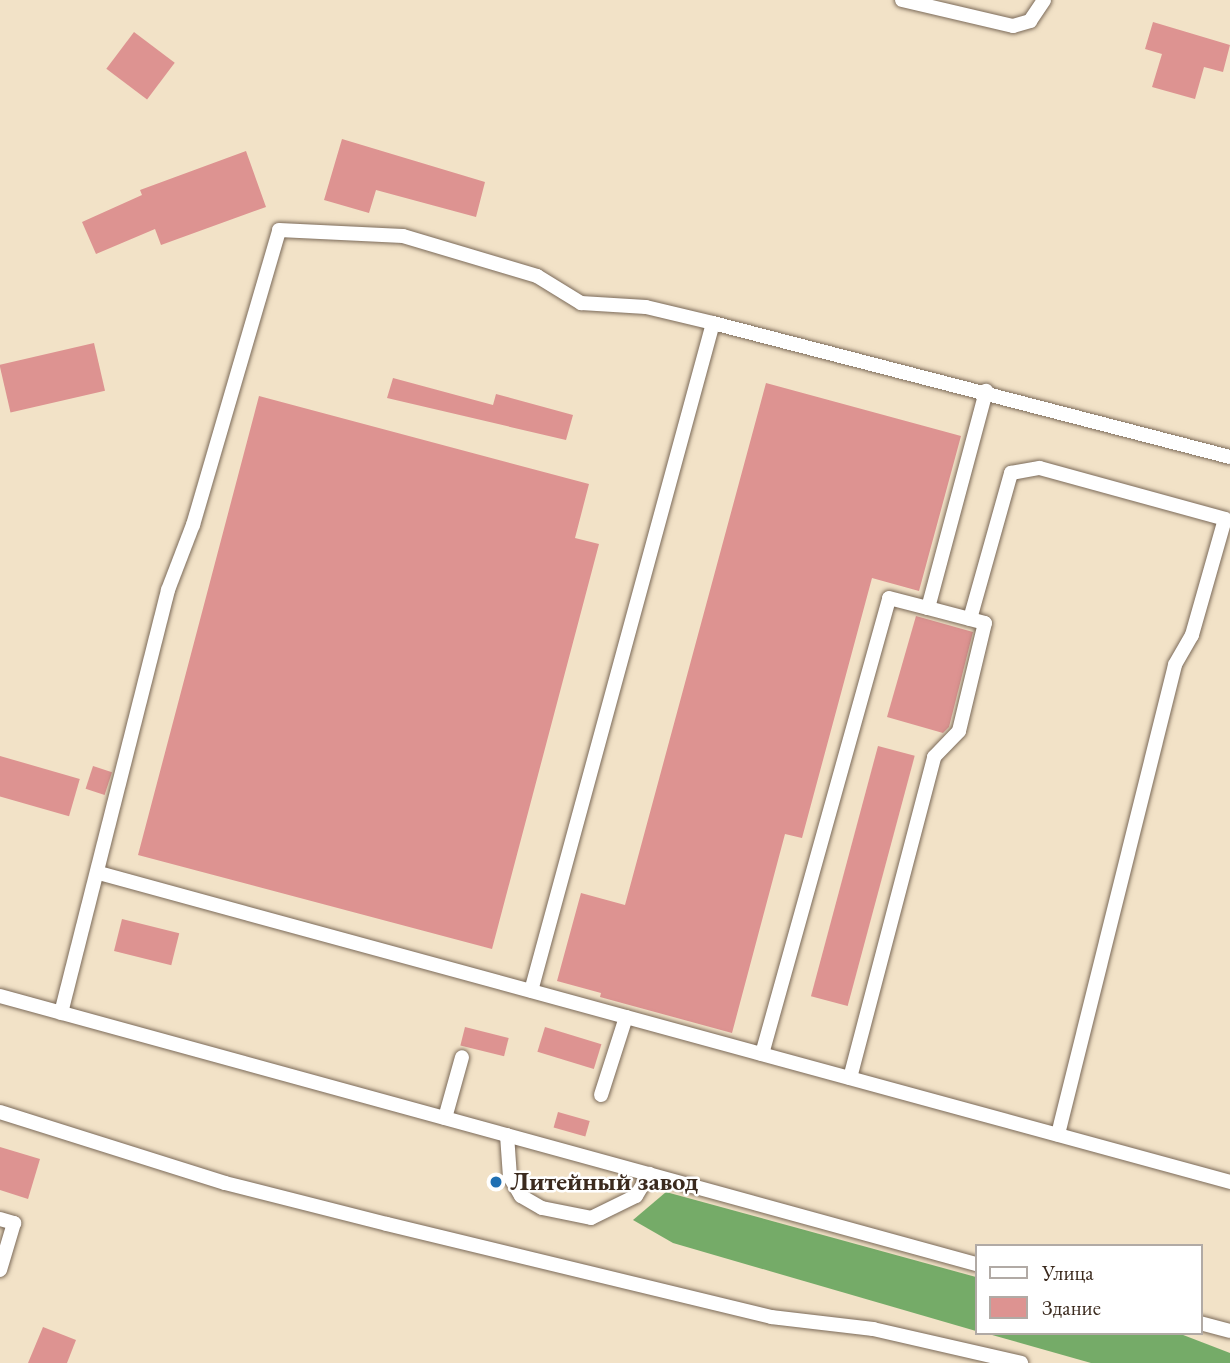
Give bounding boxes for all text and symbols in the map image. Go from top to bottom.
place label: Литейный завод [510,1166,698,1198]
marker: Литейный завод [488,1174,504,1190]
legend [974,1244,1202,1335]
text: Улица [1042,1259,1094,1286]
text: Здание [1042,1294,1101,1321]

